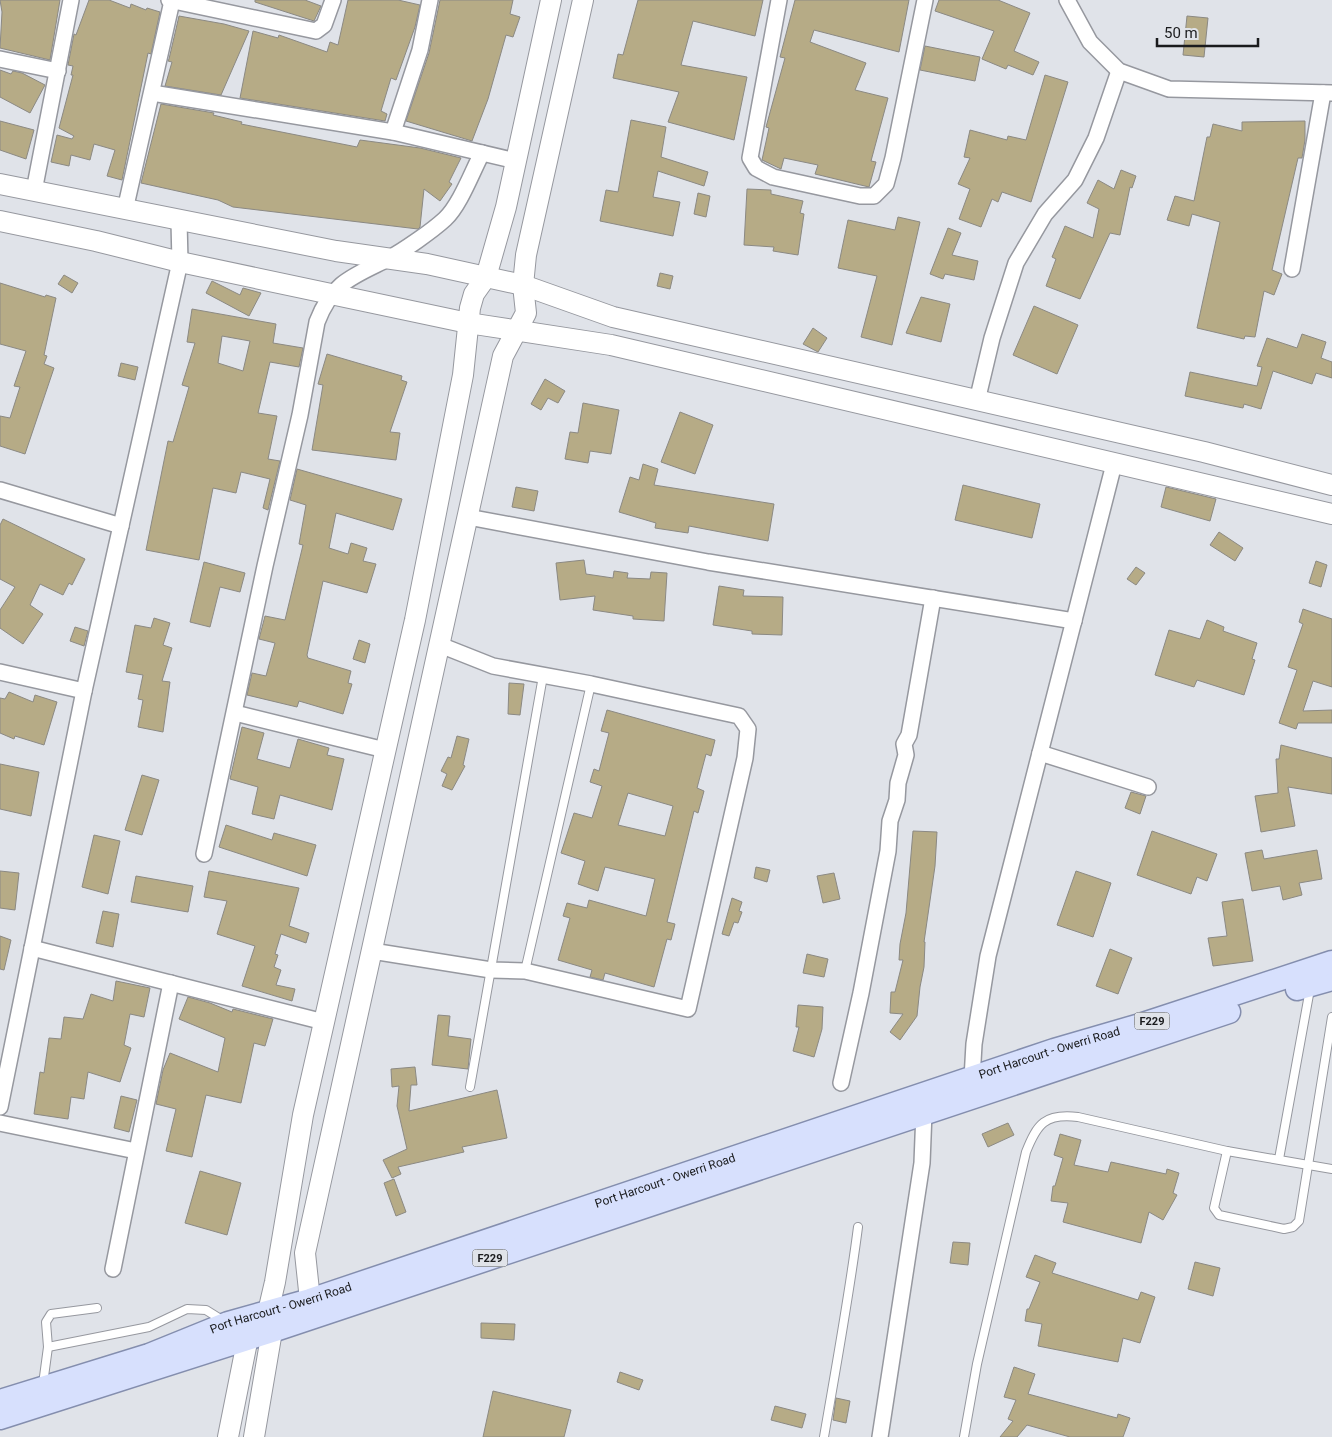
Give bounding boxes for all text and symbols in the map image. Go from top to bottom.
scale bar [1157,15,1258,47]
text: 50 m [1164,24,1198,42]
road number: F229 [1134,1012,1170,1030]
street label: Port Harcourt - Owerri Road [977,1024,1122,1082]
street label: Port Harcourt - Owerri Road [593,1151,737,1211]
road number: F229 [472,1250,508,1266]
street label: Port Harcourt - Owerri Road [208,1280,353,1337]

